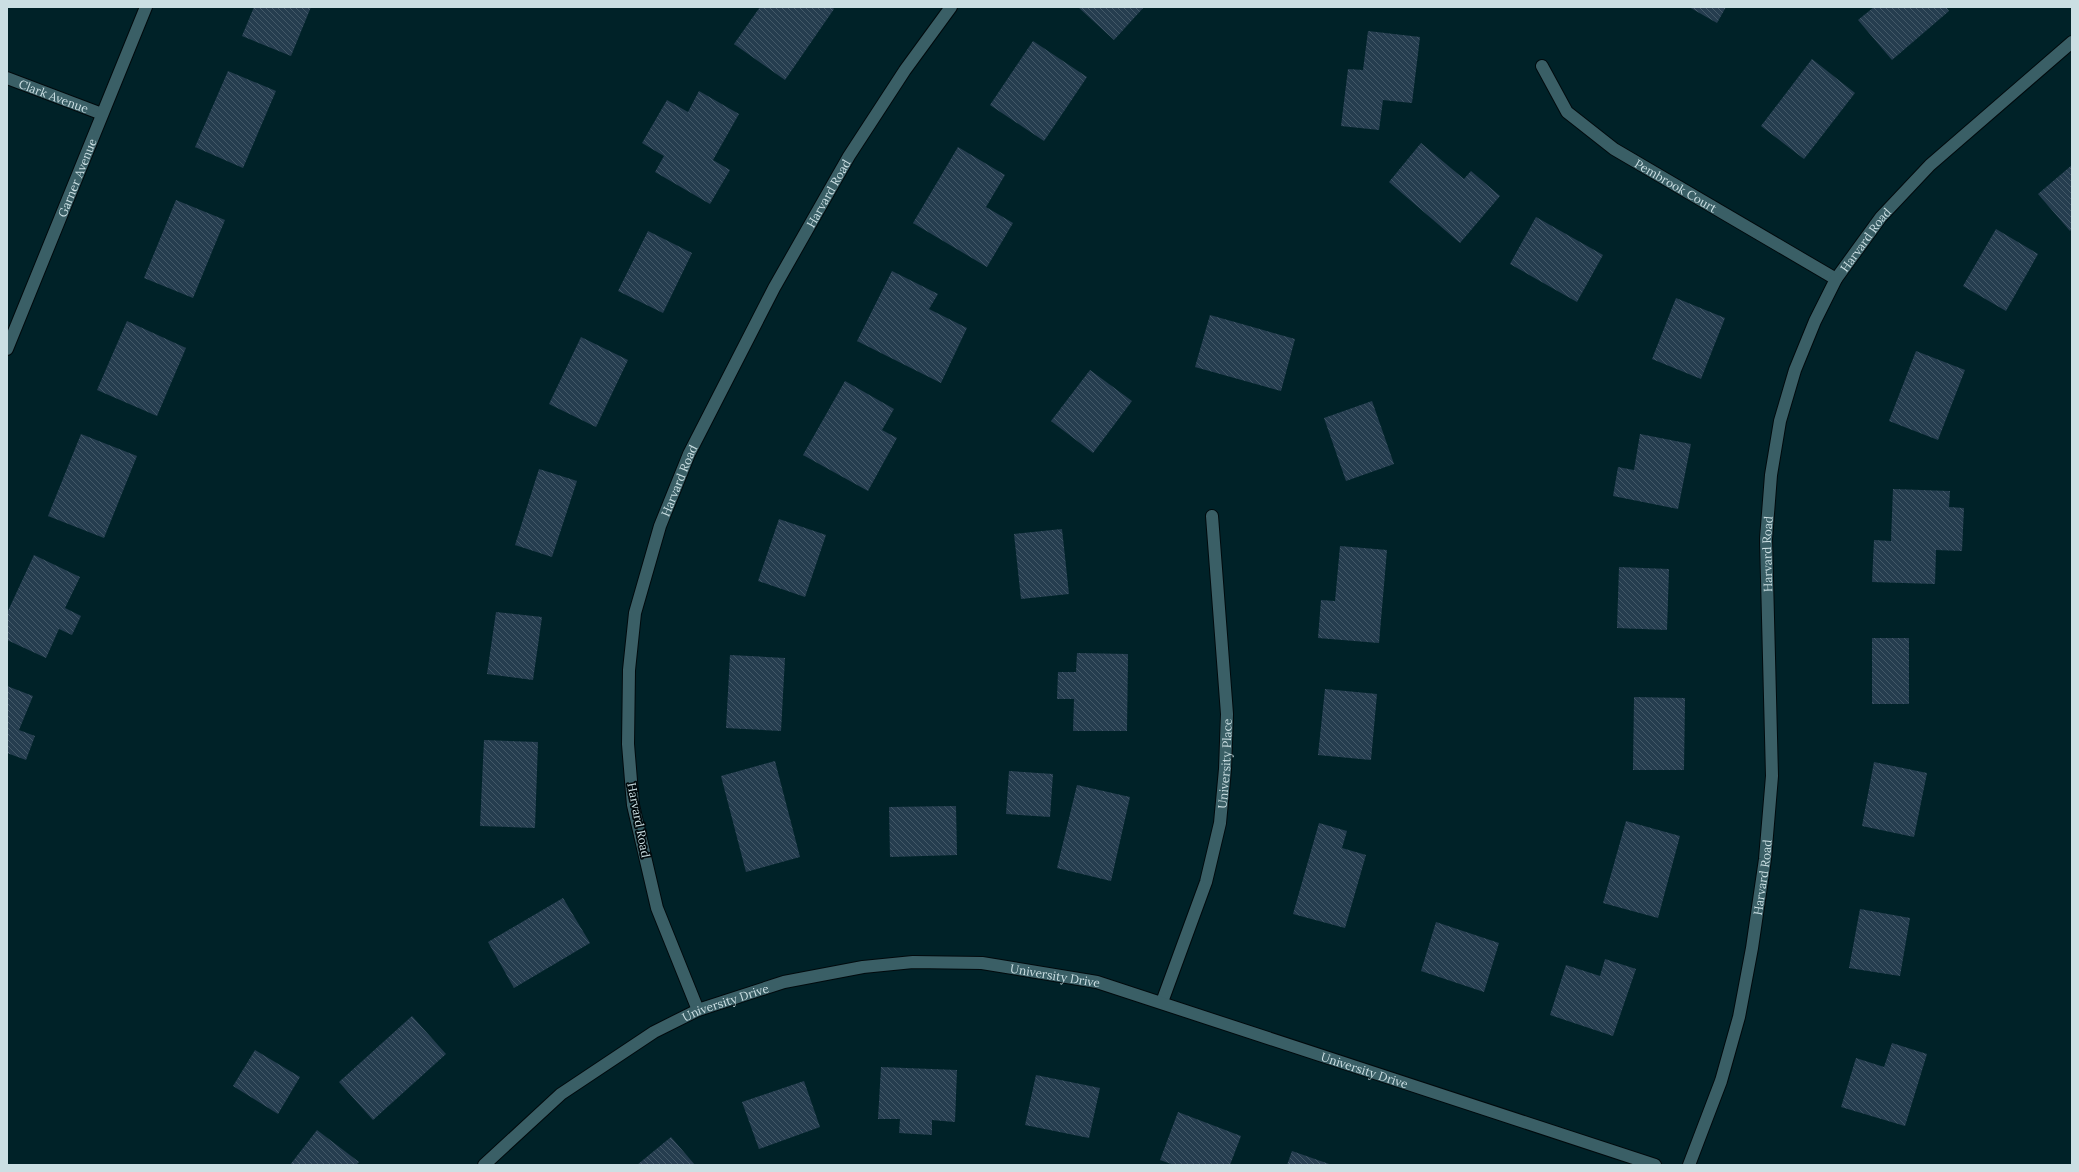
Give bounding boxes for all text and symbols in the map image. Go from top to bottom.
street label: Clark Avenue [17,76,91,116]
street label: Garner Avenue [54,136,100,219]
street label: Pembrook Court [1632,155,1720,215]
street label: Harvard Road [803,156,853,230]
street label: Harvard Road [1836,204,1894,275]
street label: Harvard Road [657,442,700,518]
street label: Harvard Road [1758,515,1775,592]
street label: University Place [1214,718,1234,809]
street label: Harvard Road [624,781,654,859]
street label: Harvard Road [1749,839,1774,916]
street label: University Drive [1009,960,1102,990]
street label: University Drive [679,980,771,1024]
street label: University Drive [1319,1048,1411,1091]

